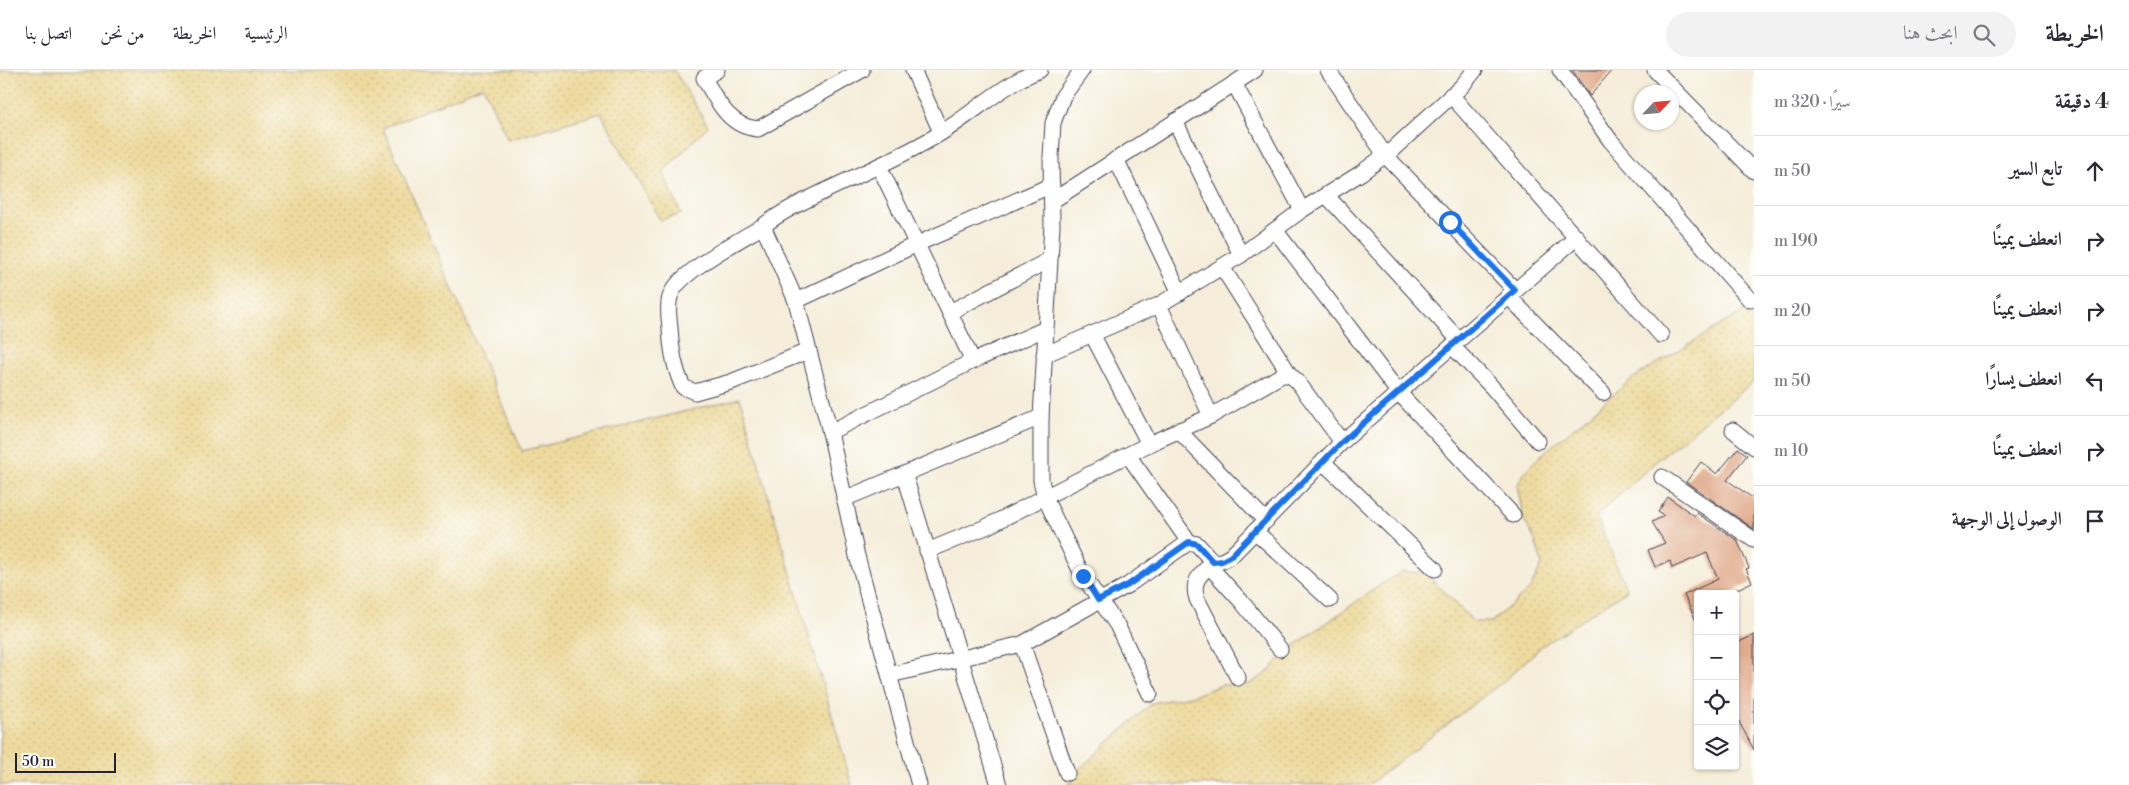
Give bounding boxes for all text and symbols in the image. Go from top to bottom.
search box [1666,12,2016,57]
text: الخريطة [2046,19,2104,49]
text: ابحث هنا [1903,21,1958,45]
icon: search [1970,21,1998,49]
text: اتصل بنا [25,22,72,45]
text: من نحن [100,22,145,45]
text: الخريطة [173,22,216,45]
text: الرئيسية [244,22,288,45]
north arrow [1634,85,1679,130]
text: 4 دقيقة [2055,89,2109,115]
text: سيرًا · 320 m [1774,92,1850,112]
text: تابع السير [2009,157,2062,181]
icon: ahead [2081,157,2109,185]
text: 50 m [1774,161,1811,181]
route start [1439,211,1462,234]
text: انعطف يمينًا [1993,227,2062,251]
icon: right [2081,227,2109,255]
text: 190 m [1774,231,1818,251]
text: انعطف يمينًا [1993,297,2062,321]
icon: right [2081,297,2109,325]
text: 20 m [1774,301,1811,321]
text: انعطف يسارًا [1985,367,2062,391]
icon: left [2081,367,2109,395]
text: 50 m [1774,371,1811,391]
text: انعطف يمينًا [1993,437,2062,461]
icon: right [2081,437,2109,465]
text: 10 m [1774,441,1808,461]
text: الوصول إلى الوجهة [1952,507,2062,531]
icon: arrive [2081,507,2109,535]
route end [1072,565,1095,588]
map controls [1694,590,1739,770]
button: + [1694,590,1739,635]
button: − [1694,635,1739,680]
button: locate [1694,680,1739,725]
button: layers [1694,725,1739,770]
scale bar [15,750,116,773]
text: 50 m [22,753,54,771]

